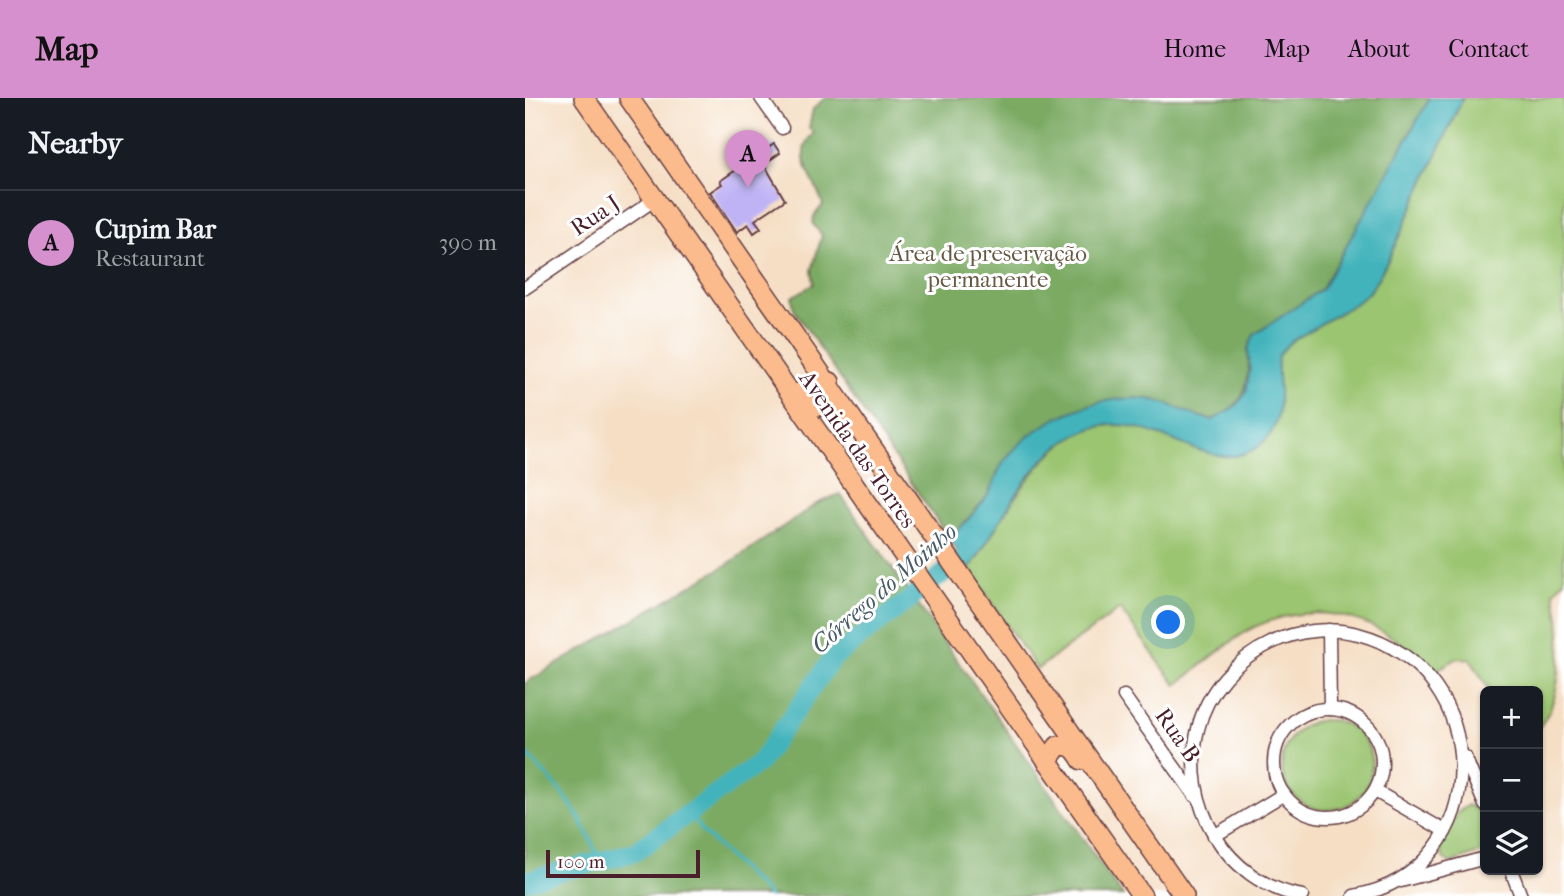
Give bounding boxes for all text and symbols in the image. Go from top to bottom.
text: Map [35,30,98,69]
text: Home [1164,35,1226,63]
text: Map [1264,35,1310,63]
text: About [1348,35,1410,63]
text: Contact [1448,35,1529,63]
text: Nearby [28,126,123,161]
pin: A [725,130,771,188]
street label: Rua J [566,189,625,242]
text: Cupim Bar [95,214,216,245]
text: A [44,229,58,256]
text: 390 m [439,229,497,256]
park label: Área de preservação permanente [888,240,1087,293]
text: Restaurant [95,245,205,272]
street label: Avenida das Torres [793,365,922,533]
water label: Córrego do Moinho [806,517,962,659]
your location [1151,605,1185,639]
map controls [1480,686,1543,875]
button: + [1480,686,1543,749]
street label: Rua B [1149,703,1206,768]
button: − [1480,749,1543,812]
button: layers [1480,812,1543,875]
scale bar [546,847,700,879]
text: 100 m [557,851,605,873]

